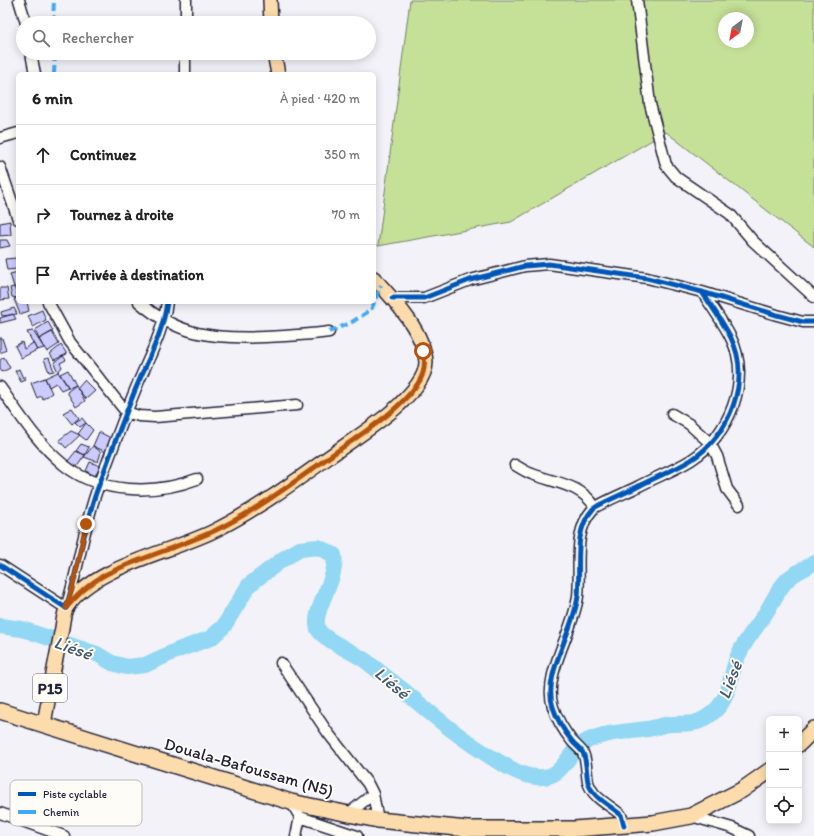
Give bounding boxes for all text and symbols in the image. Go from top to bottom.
north arrow [718,12,754,48]
search box [16,16,376,60]
icon: search [30,27,52,49]
text: Rechercher [62,29,134,47]
text: 6 min [32,88,73,108]
text: À pied · 420 m [280,91,360,106]
icon: ahead [32,144,54,166]
text: Continuez [70,146,136,164]
text: 350 m [324,147,360,162]
icon: right [32,204,54,226]
text: Tournez à droite [70,206,174,224]
text: 70 m [332,207,360,222]
icon: arrive [32,264,54,286]
text: Arrivée à destination [70,266,204,284]
route start [414,342,432,360]
route end [77,515,95,533]
water label: Liésé [51,631,96,665]
water label: Liésé [713,657,748,702]
water label: Liésé [370,662,415,705]
road number: P15 [33,674,67,702]
map controls [766,716,802,824]
button: + [766,716,802,752]
street label: Douala-Bafoussam (N5) [162,733,336,801]
button: − [766,752,802,788]
legend [10,780,142,826]
text: Piste cyclable [43,788,107,801]
button: locate [766,788,802,824]
text: Chemin [43,806,80,819]

